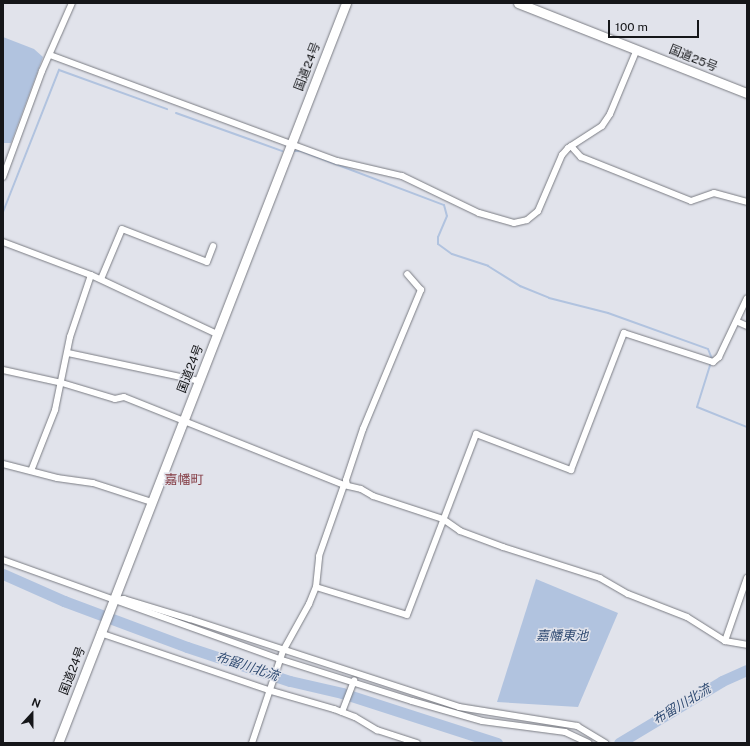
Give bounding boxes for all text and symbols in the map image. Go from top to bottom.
scale bar [610,12,701,38]
text: 100 m [615,20,648,34]
street label: 国道24号 [292,41,324,93]
street label: 国道25号 [667,43,719,75]
street label: 国道24号 [175,343,207,395]
district label: 嘉幡町 [165,472,203,488]
water label: 嘉幡東池 [536,628,588,644]
street label: 国道24号 [57,645,89,697]
water label: 布留川北流 [214,650,280,684]
water label: 布留川北流 [650,682,714,728]
north arrow [12,694,52,734]
text: N [30,696,42,710]

